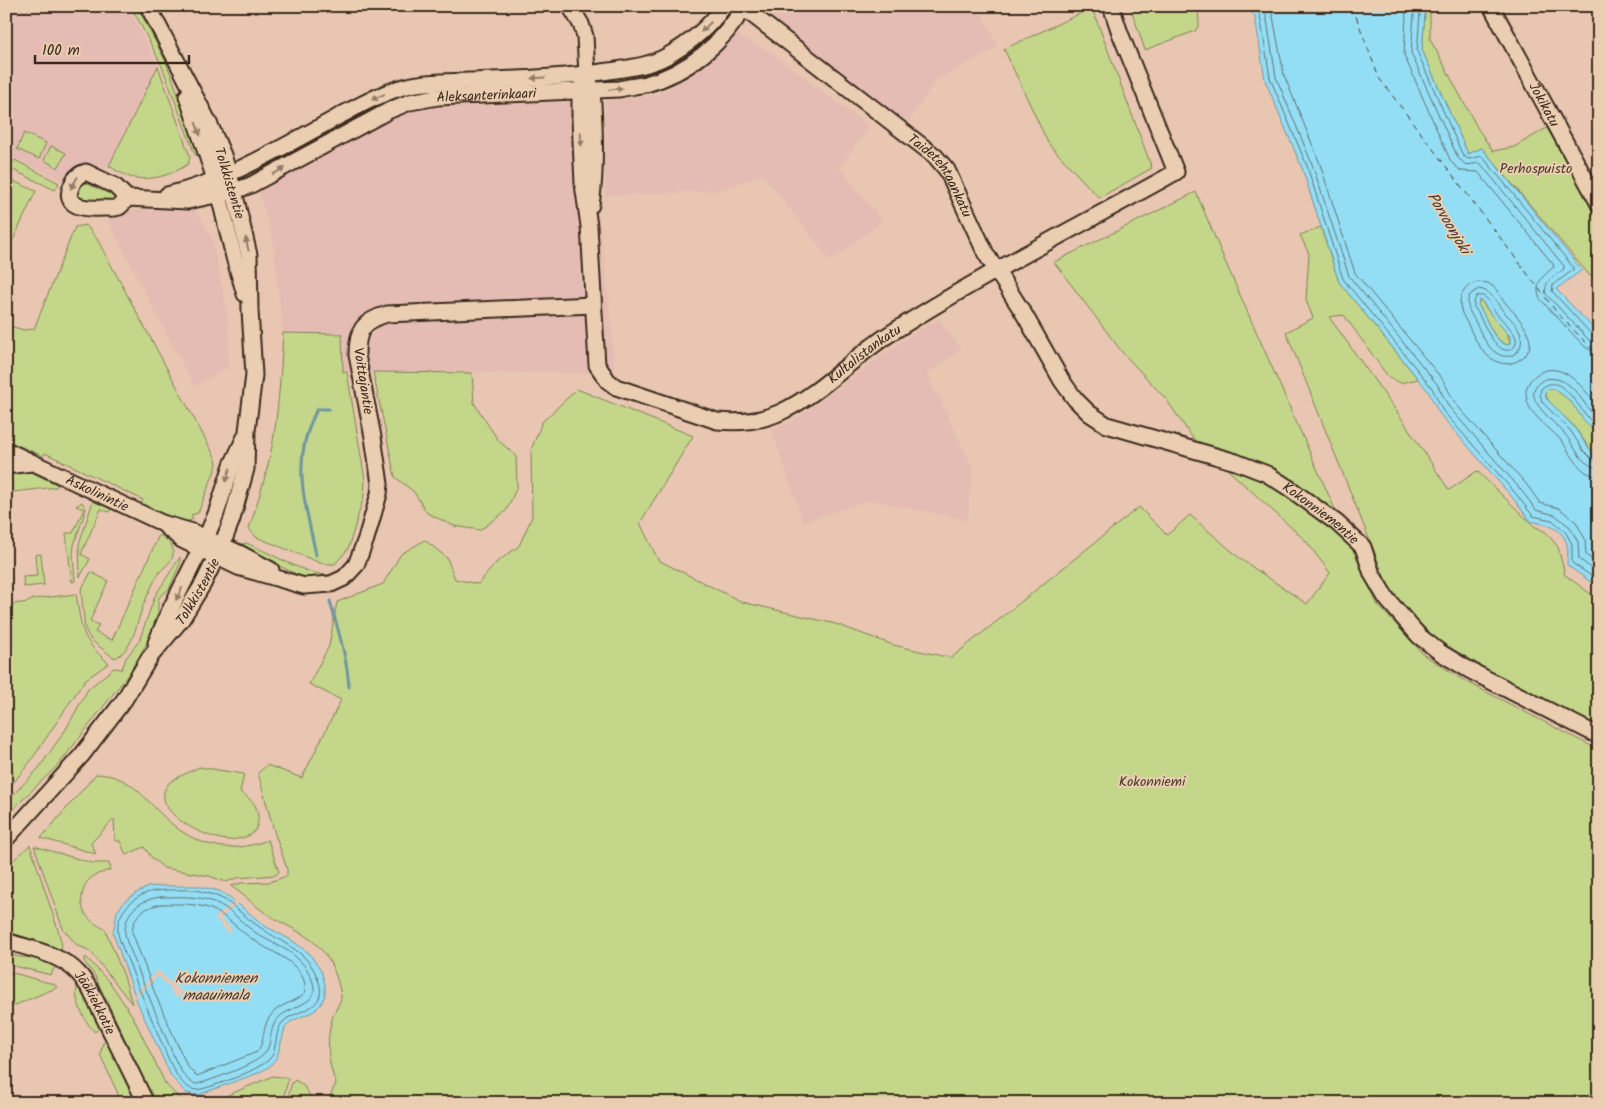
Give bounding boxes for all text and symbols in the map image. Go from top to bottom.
one-way arrow [700,20,712,32]
scale bar [35,32,189,64]
text: 100 m [42,39,80,63]
one-way arrow [530,74,546,82]
street label: Jokikatu [1523,78,1565,131]
street label: Aleksanterinkaari [436,83,537,109]
one-way arrow [608,85,624,93]
one-way arrow [371,93,385,101]
one-way arrow [195,121,202,136]
street label: Taidetehtaankatu [902,129,978,222]
one-way arrow [578,131,586,147]
street label: Tolkkistentie [208,145,251,223]
park label: Perhospuisto [1500,158,1572,180]
one-way arrow [271,167,286,175]
one-way arrow [70,176,79,189]
water label: Porvoonjoki [1420,188,1478,262]
one-way arrow [243,237,251,252]
street label: Kultalistankatu [823,319,906,390]
street label: Voittajantie [347,346,379,417]
one-way arrow [224,468,232,483]
street label: Askolinintie [62,469,133,518]
street label: Kokonniementie [1278,477,1364,551]
street label: Tolkkistentie [171,554,226,631]
one-way arrow [175,586,183,601]
park label: Kokonniemi [1119,771,1186,793]
street label: Jääkiekkotie [68,966,121,1039]
water label: Kokonniemen maauimala [175,967,258,1008]

